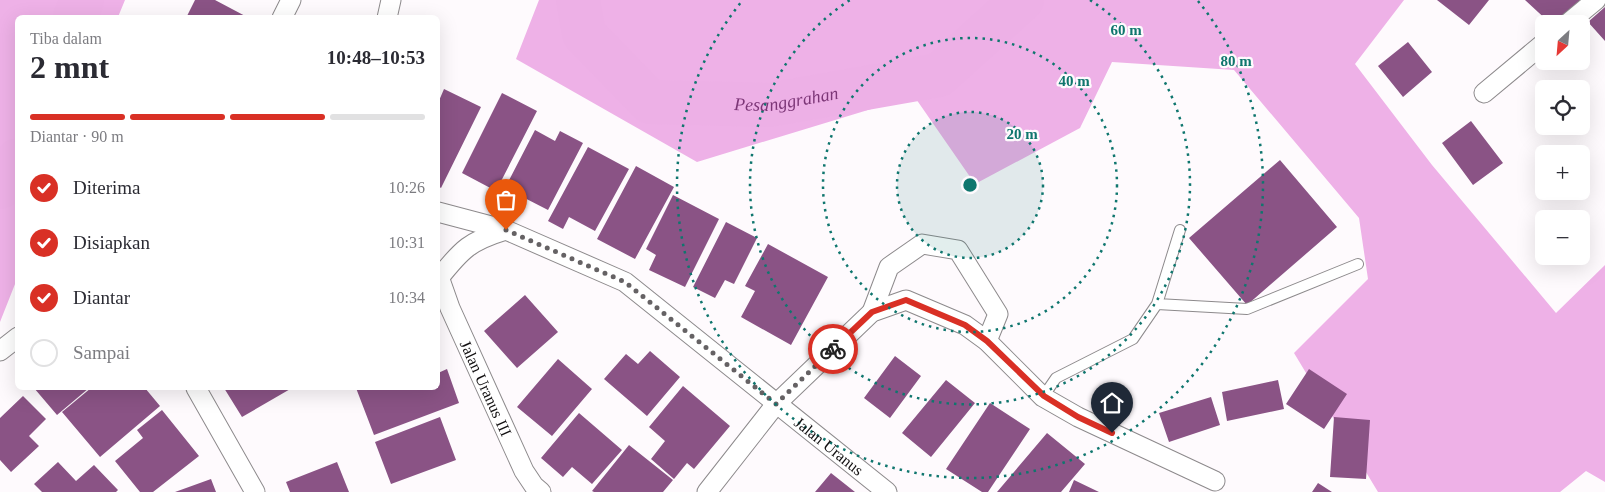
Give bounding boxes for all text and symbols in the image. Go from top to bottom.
north arrow [1535,15,1590,70]
map controls [1535,15,1590,265]
text: 60 m [1110,22,1142,38]
text: Tiba dalam [30,30,102,47]
text: 10:48–10:53 [327,47,425,68]
text: 2 mnt [30,49,109,85]
text: 80 m [1220,53,1252,69]
text: 40 m [1058,73,1090,89]
button: locate [1535,80,1590,135]
water label: Pesanggrahan [733,83,840,115]
text: 20 m [1006,126,1038,142]
text: Diantar · 90 m [30,128,124,145]
button: + [1535,145,1590,200]
icon: check [30,174,58,202]
centre of rings [961,176,979,194]
text: Diterima [73,177,141,198]
text: 10:26 [389,179,425,196]
pin [485,179,527,230]
icon: bag [492,186,520,214]
button: − [1535,210,1590,265]
icon: check [30,229,58,257]
text: Disiapkan [73,232,150,253]
text: 10:31 [389,234,425,251]
icon: check [30,284,58,312]
text: Diantar [73,287,130,308]
text: 10:34 [389,289,425,306]
courier [808,324,858,374]
icon: bike [819,335,847,363]
street label: Jalan Uranus III [457,338,515,439]
text: Sampai [73,342,130,363]
pin [1091,382,1133,433]
icon: home [1098,389,1126,417]
street label: Jalan Uranus [791,413,867,479]

